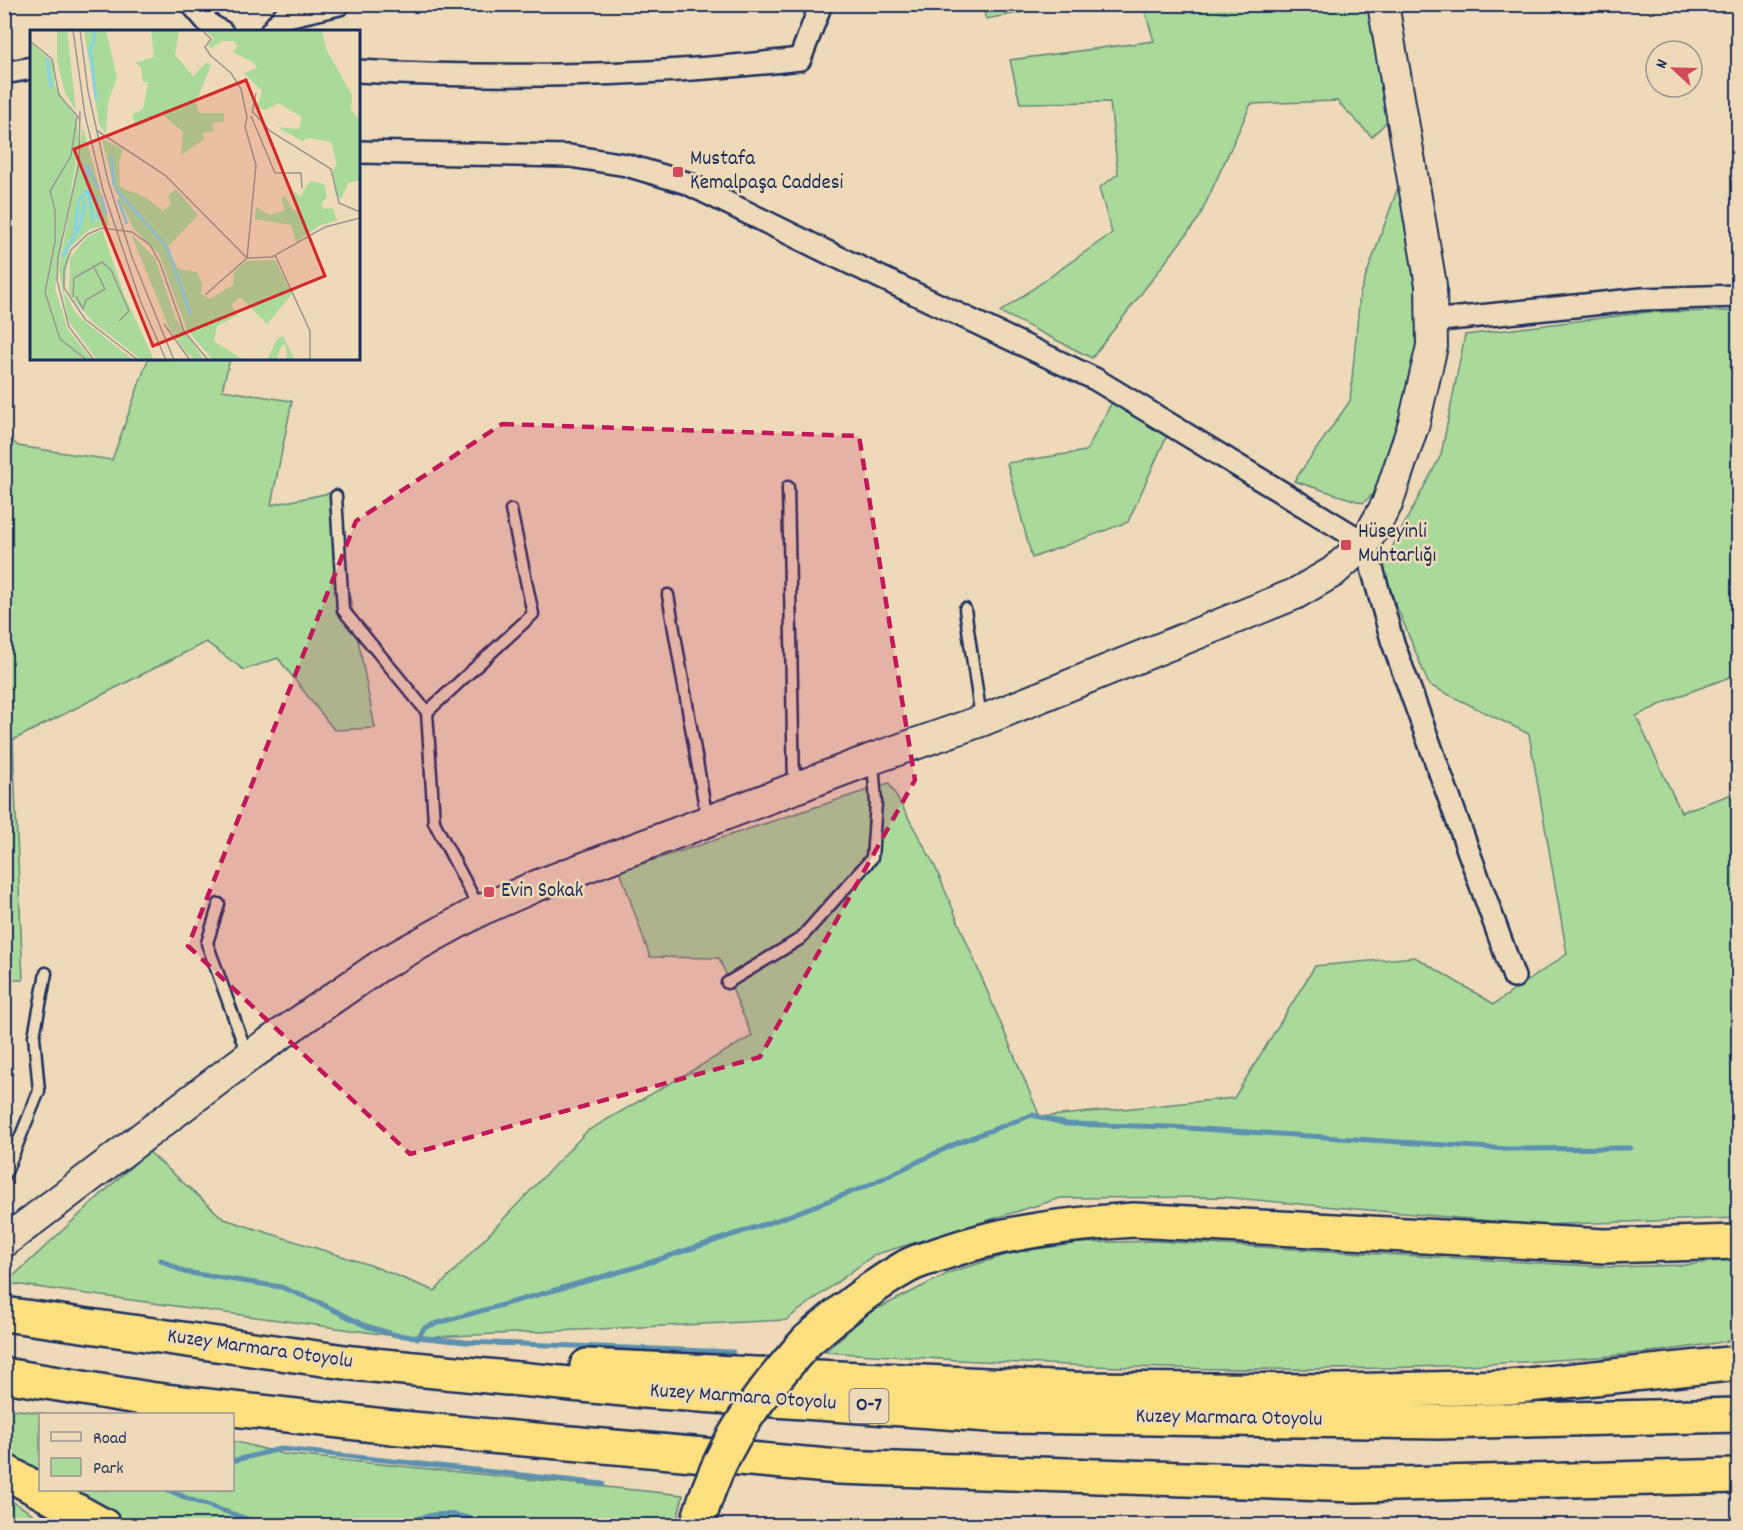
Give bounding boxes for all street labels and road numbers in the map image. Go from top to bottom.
street label: Kuzey Marmara Otoyolu [165,1322,355,1378]
street label: Kuzey Marmara Otoyolu [649,1377,837,1419]
road number: O-7 [850,1389,888,1423]
street label: Kuzey Marmara Otoyolu [1135,1402,1323,1436]

